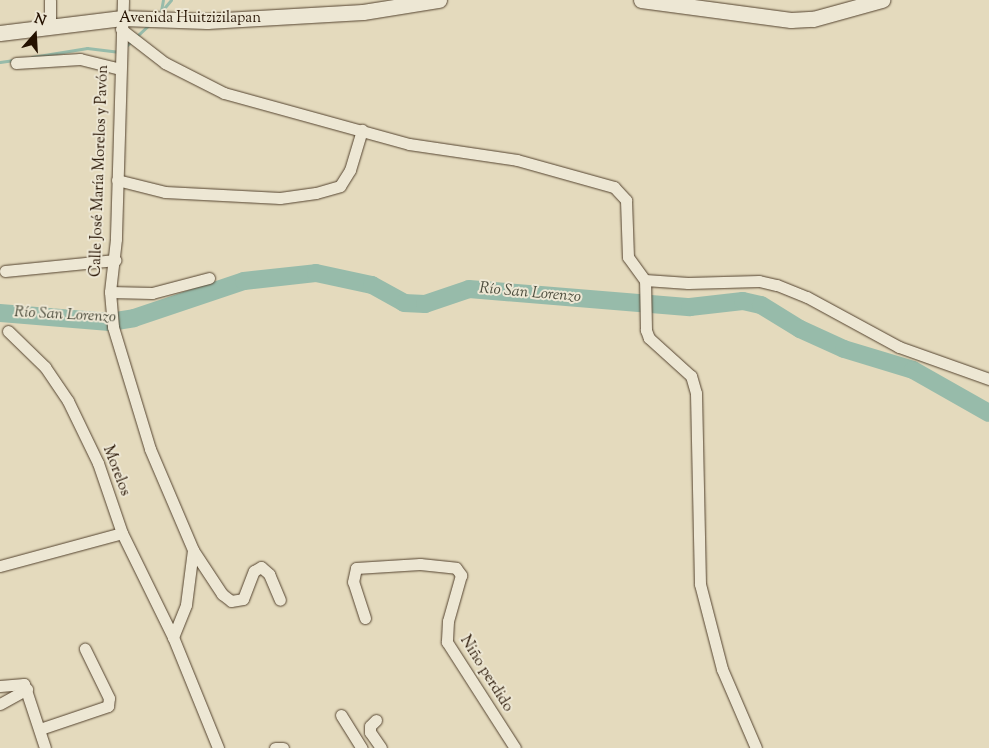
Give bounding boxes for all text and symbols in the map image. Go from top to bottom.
north arrow [10,10,60,60]
text: N [31,10,48,32]
street label: Avenida Huitzizilapan [119,10,261,28]
street label: Calle José María Morelos y Pavón [87,65,113,277]
water label: Río San Lorenzo [478,280,582,308]
water label: Río San Lorenzo [14,304,116,328]
street label: Morelos [98,443,134,499]
street label: Niño perdido [455,633,517,715]

